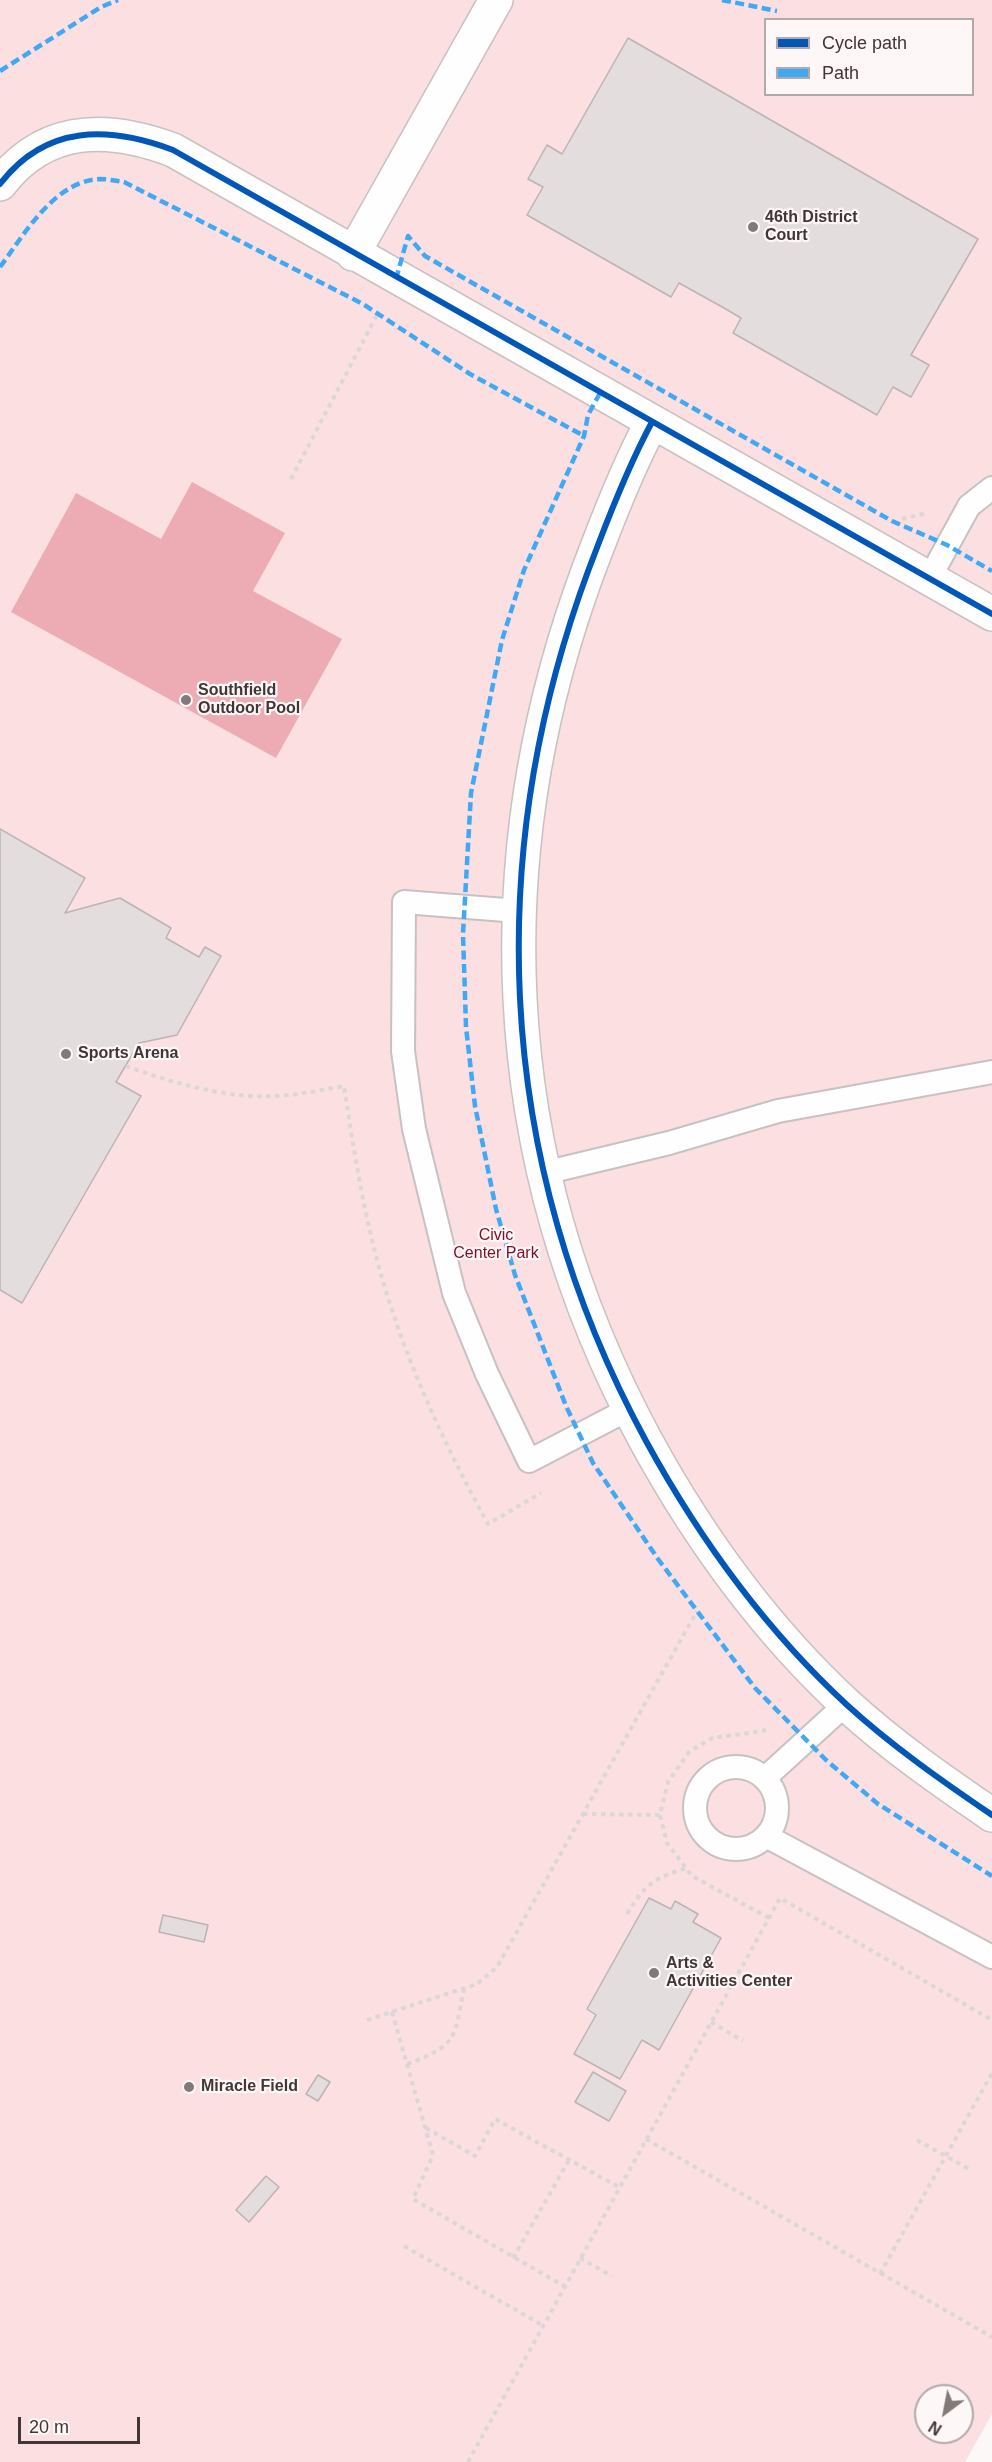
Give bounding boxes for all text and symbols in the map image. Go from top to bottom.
legend [764,18,974,96]
text: Cycle path [822,33,907,53]
text: Path [822,63,859,83]
place label: 46th District Court [765,208,857,246]
marker: 46th District Court [746,220,760,234]
place label: Southfield Outdoor Pool [198,681,300,719]
marker: Southfield Outdoor Pool [179,693,193,707]
place label: Sports Arena [78,1044,178,1064]
marker: Sports Arena [59,1047,73,1061]
park label: Civic Center Park [453,1226,539,1264]
place label: Arts & Activities Center [666,1954,792,1992]
marker: Arts & Activities Center [647,1966,661,1980]
place label: Miracle Field [201,2077,298,2097]
marker: Miracle Field [182,2080,196,2094]
north arrow [914,2384,974,2444]
scale bar [21,2405,142,2443]
text: 20 m [29,2417,69,2437]
text: N [926,2418,945,2438]

